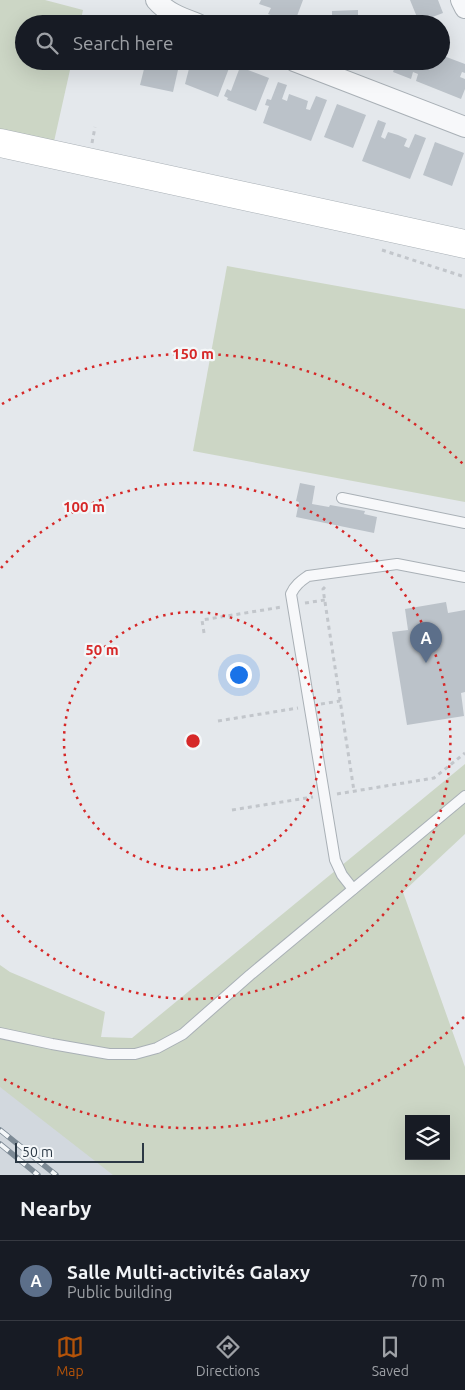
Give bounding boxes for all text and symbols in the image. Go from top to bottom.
search box [15,15,450,70]
icon: search [33,29,61,57]
text: Search here [73,32,173,54]
text: 150 m [172,345,214,362]
text: 100 m [63,498,105,515]
pin: A [410,622,442,663]
text: 50 m [85,641,119,658]
your location [226,662,252,688]
centre of rings [184,732,202,750]
map controls [405,1115,450,1160]
button: layers [405,1115,450,1160]
scale bar [15,1140,144,1163]
text: 50 m [22,1144,53,1160]
text: Nearby [20,1196,91,1220]
text: Salle Multi-activités Galaxy [67,1261,310,1283]
text: A [30,1272,42,1290]
text: 70 m [409,1272,445,1290]
text: Public building [67,1283,172,1301]
tab: Map [56,1333,84,1379]
tab: Directions [196,1333,260,1379]
tab: Saved [372,1333,409,1379]

